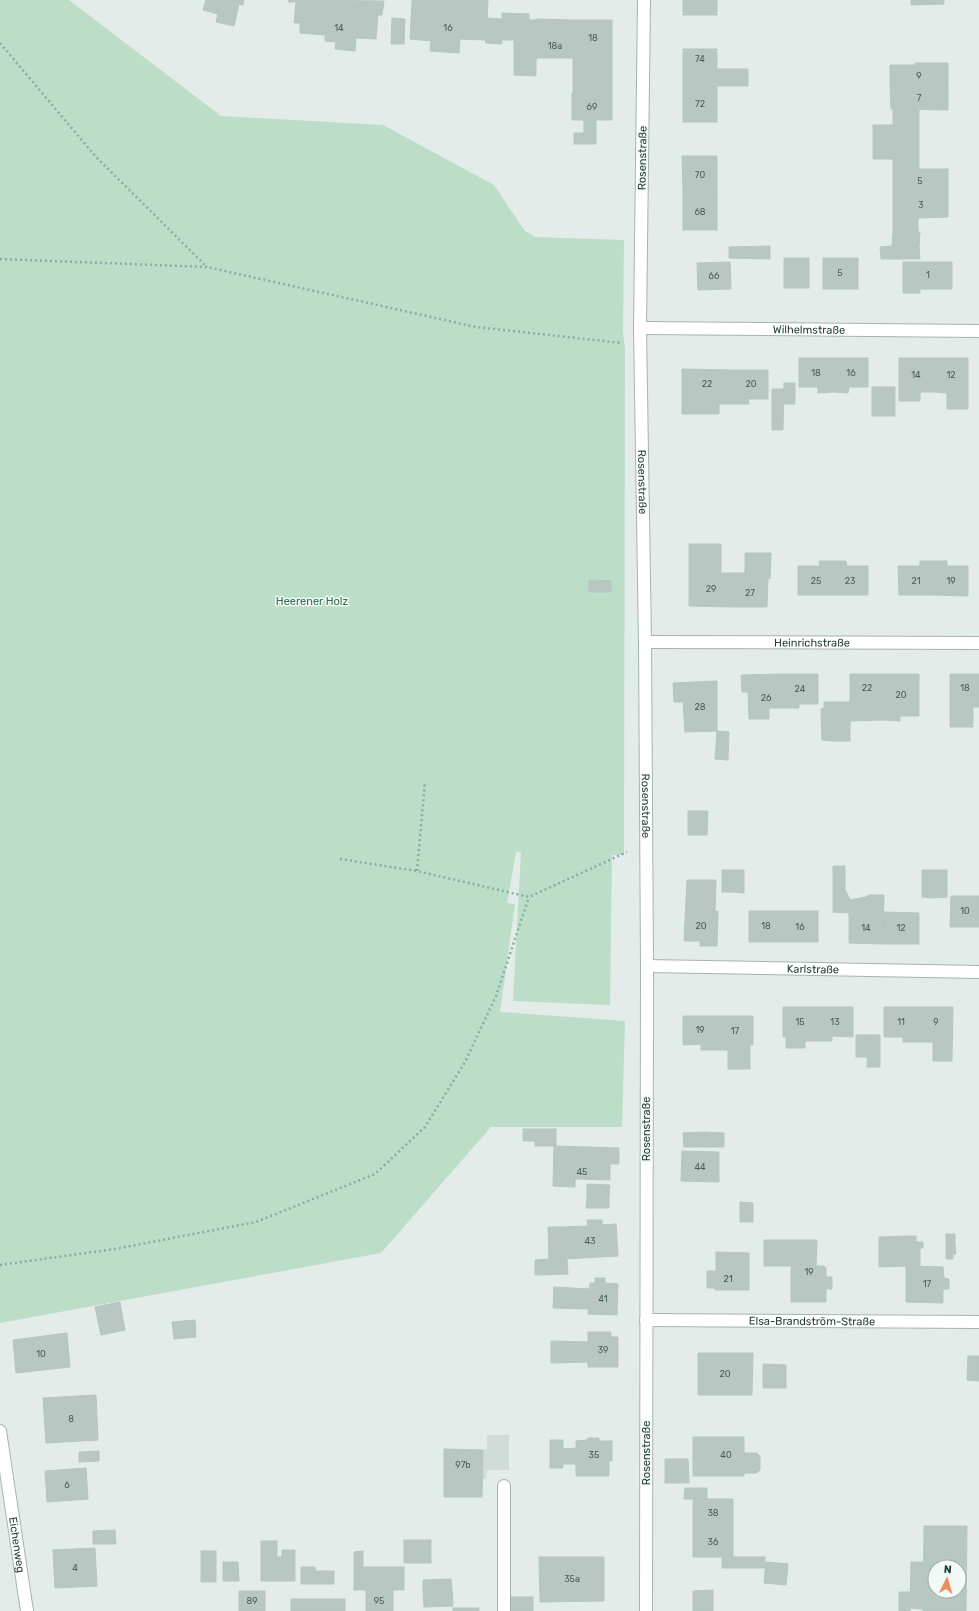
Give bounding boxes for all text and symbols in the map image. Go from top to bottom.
house number: 14 [334,23,344,33]
house number: 16 [443,23,453,33]
house number: 18 [588,33,598,43]
house number: 18a [548,41,562,51]
house number: 74 [695,54,705,64]
house number: 9 [916,71,922,81]
house number: 7 [917,93,922,103]
house number: 72 [695,99,705,109]
house number: 69 [587,102,597,112]
street label: Rosenstraße [635,126,650,190]
house number: 70 [695,170,705,180]
house number: 5 [917,176,923,186]
house number: 3 [918,200,924,210]
house number: 68 [694,207,706,217]
house number: 5 [837,268,843,278]
house number: 1 [926,270,930,280]
house number: 66 [709,271,720,281]
street label: Wilhelmstraße [773,323,845,337]
house number: 18 [811,368,821,378]
house number: 16 [846,368,856,378]
house number: 14 [911,370,921,380]
house number: 12 [946,370,956,380]
house number: 22 [702,379,712,389]
house number: 20 [746,379,757,389]
street label: Rosenstraße [635,450,649,514]
house number: 25 [811,576,821,586]
house number: 23 [845,576,855,586]
house number: 21 [911,576,921,586]
house number: 19 [946,576,956,586]
house number: 29 [706,584,716,594]
house number: 27 [745,588,755,598]
park label: Heerener Holz [276,595,349,608]
street label: Heinrichstraße [774,636,850,650]
house number: 22 [862,683,872,693]
house number: 18 [960,683,970,693]
house number: 24 [795,684,806,694]
house number: 20 [896,690,907,700]
house number: 26 [761,693,772,703]
house number: 28 [694,702,706,712]
street label: Rosenstraße [639,774,652,838]
house number: 10 [960,906,970,916]
house number: 20 [696,921,707,931]
house number: 18 [761,921,771,931]
house number: 16 [795,922,805,932]
house number: 14 [861,923,871,933]
house number: 12 [896,923,906,933]
street label: Karlstraße [787,963,839,976]
house number: 15 [795,1017,805,1027]
house number: 13 [830,1017,840,1027]
house number: 11 [897,1017,905,1027]
house number: 9 [933,1017,939,1027]
house number: 19 [695,1025,705,1035]
house number: 17 [731,1026,740,1036]
street label: Rosenstraße [640,1097,653,1161]
house number: 44 [694,1162,706,1172]
house number: 45 [577,1167,587,1177]
house number: 43 [585,1236,596,1246]
house number: 19 [804,1267,814,1277]
house number: 21 [723,1274,733,1284]
house number: 17 [923,1279,932,1289]
house number: 41 [598,1294,608,1304]
street label: Elsa-Brandström-Straße [749,1315,875,1328]
house number: 39 [598,1345,608,1355]
house number: 10 [36,1349,46,1359]
house number: 20 [720,1369,731,1379]
house number: 8 [68,1414,74,1424]
street label: Rosenstraße [640,1421,653,1485]
house number: 35 [589,1450,599,1460]
house number: 40 [720,1450,732,1460]
house number: 97b [455,1460,471,1470]
house number: 6 [64,1480,70,1490]
house number: 38 [707,1508,719,1518]
street label: Eichenweg [6,1516,27,1574]
house number: 36 [708,1537,719,1547]
north arrow [927,1559,967,1599]
house number: 4 [72,1563,78,1573]
text: N [943,1563,952,1576]
house number: 35a [564,1574,580,1584]
house number: 89 [246,1596,258,1606]
house number: 95 [374,1596,384,1606]

